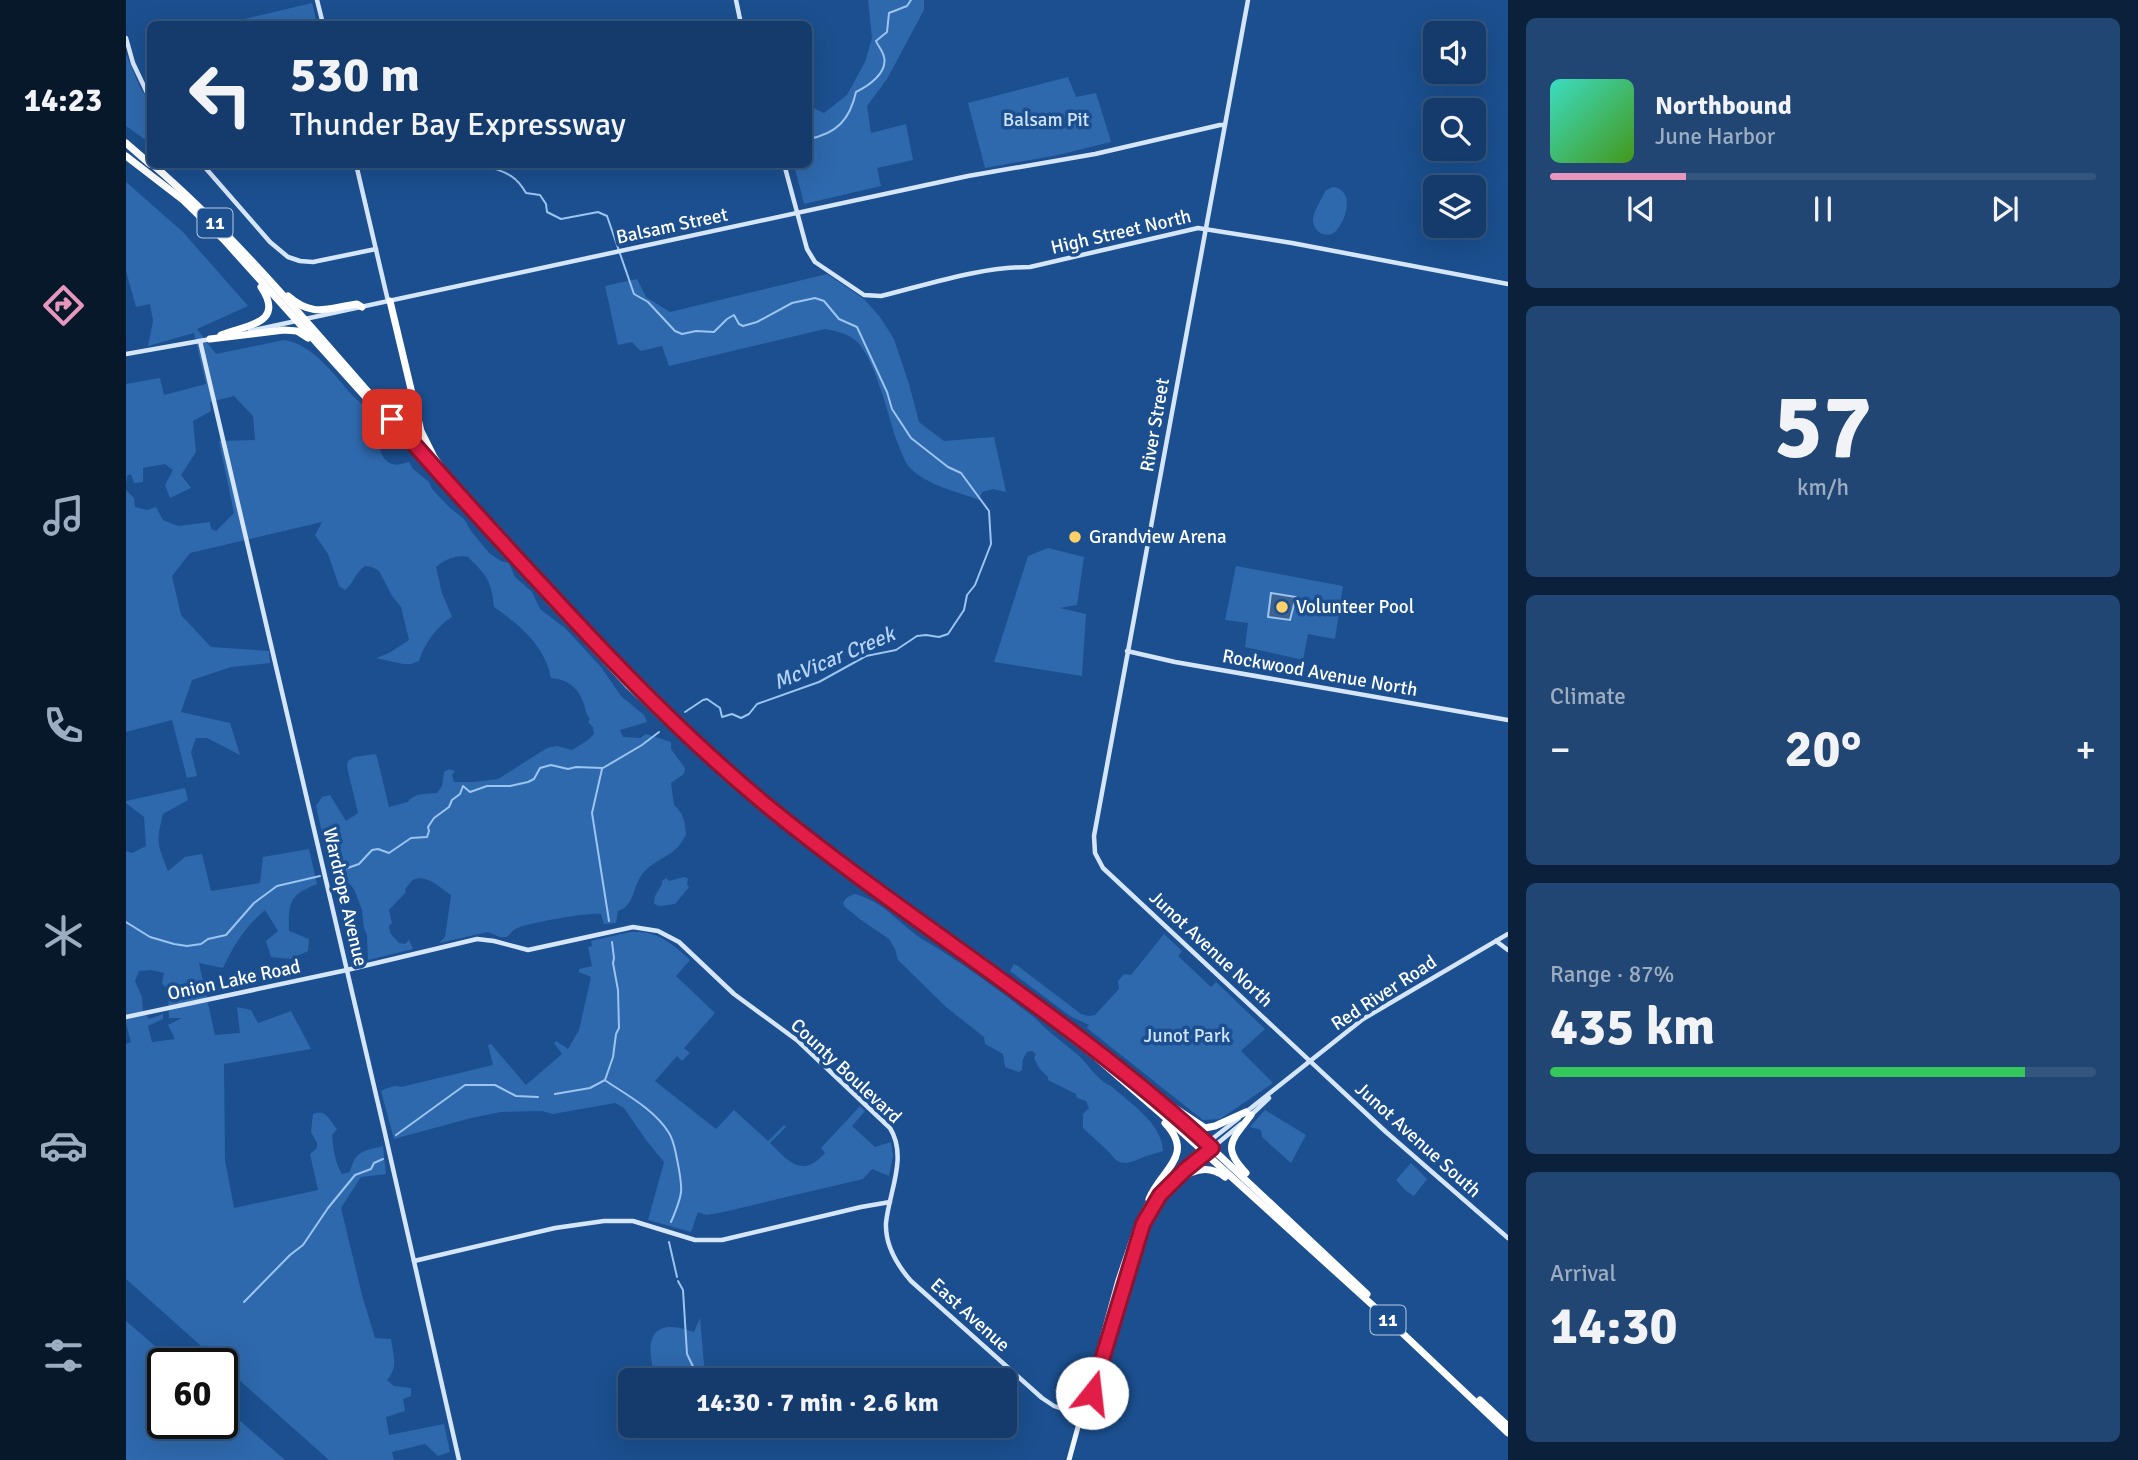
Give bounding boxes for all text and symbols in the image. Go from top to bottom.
map controls [1423,21,1486,238]
button: sound [1423,21,1486,84]
text: 530 m [290,45,420,105]
icon: left [175,49,266,140]
text: 14:23 [24,81,102,120]
text: Northbound [1655,90,1792,122]
button: search [1423,98,1486,161]
text: Thunder Bay Expressway [290,105,626,144]
park label: Balsam Pit [1003,108,1090,132]
text: June Harbor [1655,122,1775,151]
button: layers [1423,175,1486,238]
icon: previous [1622,190,1660,228]
icon: pause [1804,190,1842,228]
icon: next [1986,190,2024,228]
street label: Balsam Street [614,202,730,250]
street label: High Street North [1048,204,1194,260]
road number: 11 [198,208,232,238]
icon: directions [39,281,88,330]
text: 57 [1774,371,1872,484]
street label: River Street [1135,376,1175,474]
pin [362,389,422,449]
icon: arrive [373,400,411,438]
text: km/h [1797,473,1849,502]
icon: music [39,491,88,540]
place label: Grandview Arena [1089,525,1227,549]
marker: Grandview Arena [1067,529,1083,545]
place label: Volunteer Pool [1296,595,1414,619]
marker: Volunteer Pool [1274,599,1290,615]
water label: McVicar Creek [769,620,901,695]
street label: Rockwood Avenue North [1221,644,1419,702]
text: Climate [1550,682,1626,711]
icon: phone [39,701,88,750]
text: 20° [1785,717,1861,781]
text: − [1550,726,1571,773]
text: + [2075,726,2096,773]
street label: Wardrope Avenue [317,825,373,969]
street label: Junot Avenue North [1144,885,1278,1013]
icon: climate [39,911,88,960]
street label: Red River Road [1327,950,1441,1036]
street label: Onion Lake Road [165,954,303,1006]
text: Range · 87% [1550,960,1674,989]
text: 435 km [1550,995,1715,1059]
street label: County Boulevard [785,1013,907,1129]
park label: Junot Park [1144,1024,1231,1048]
street label: Junot Avenue South [1350,1077,1486,1203]
icon: car [39,1121,88,1170]
text: Arrival [1550,1259,1616,1288]
street label: East Avenue [925,1273,1015,1357]
text: 14:30 [1550,1294,1678,1358]
road number: 11 [1370,1306,1406,1335]
icon: filters [39,1331,88,1380]
speed limit sign: 60 [147,1348,238,1439]
position arrow [1055,1356,1129,1430]
text: 14:30 · 7 min · 2.6 km [696,1387,939,1419]

